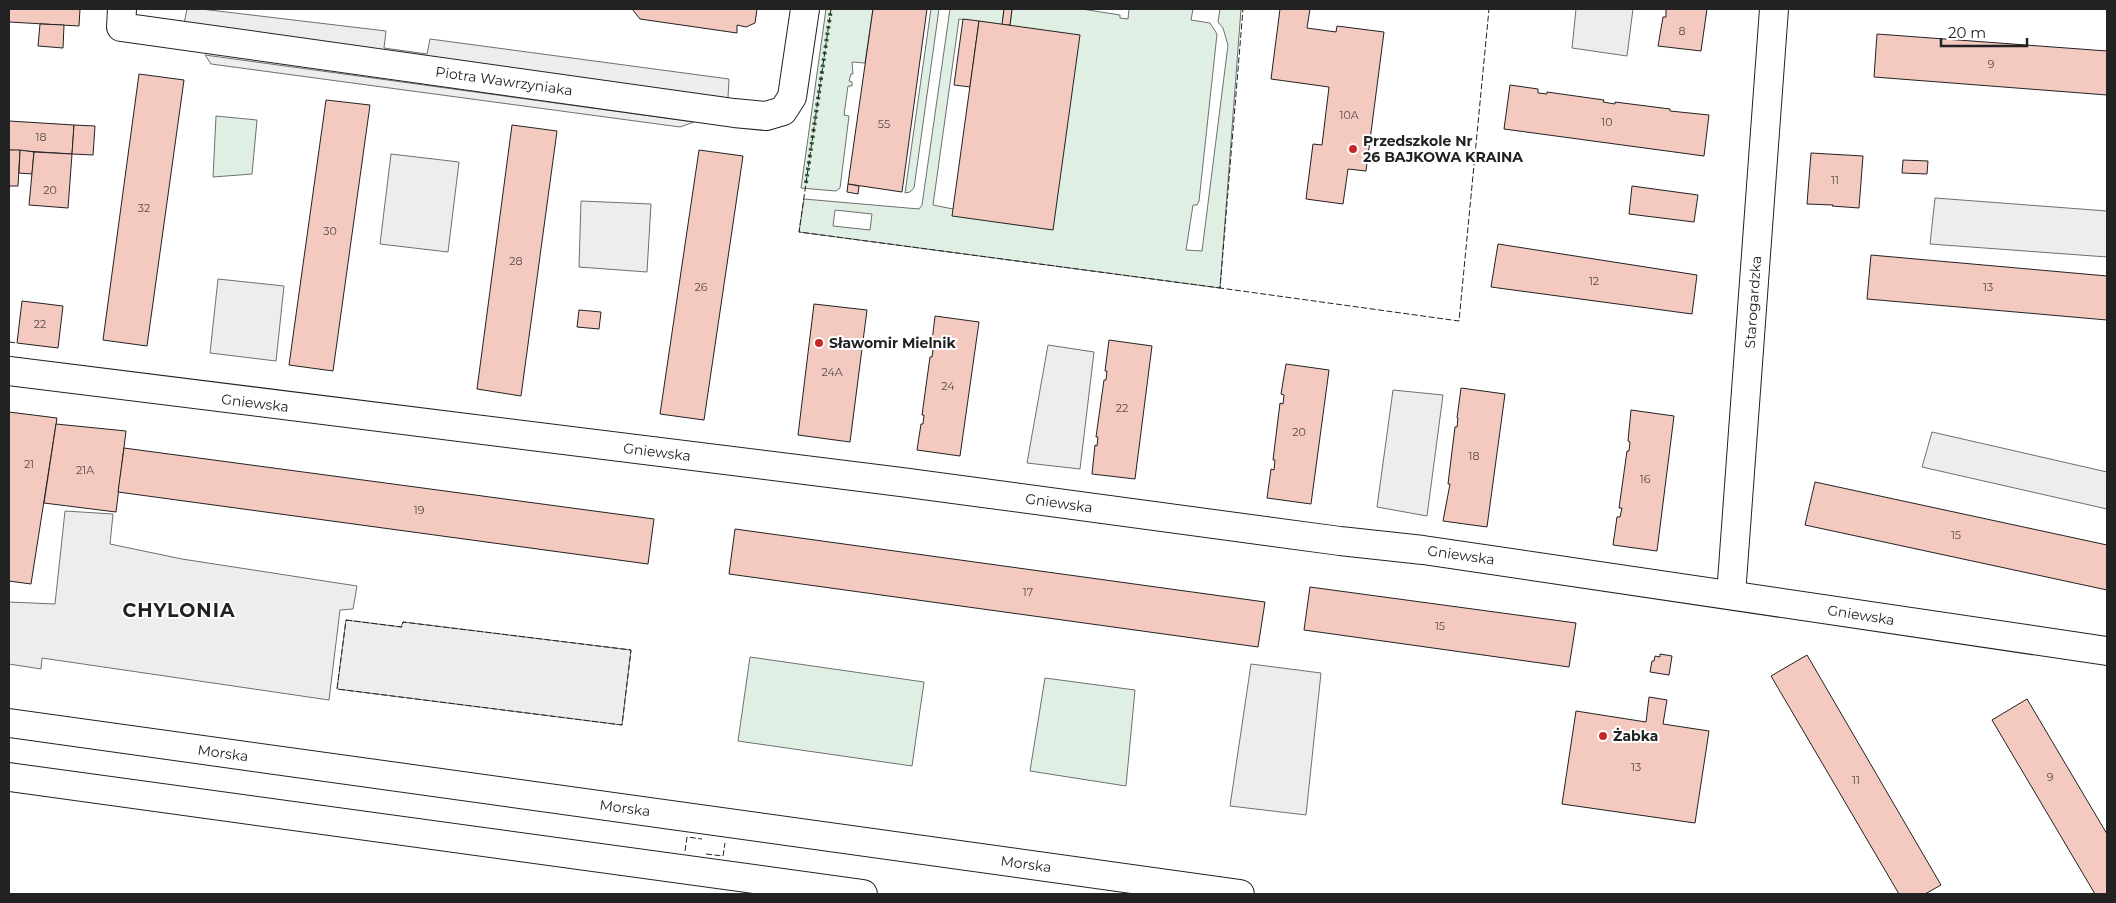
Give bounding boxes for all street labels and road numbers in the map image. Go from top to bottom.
street label: Piotra Wawrzyniaka [434,62,574,100]
street label: Starogardzka [1741,255,1765,349]
street label: Gniewska [220,390,290,416]
street label: Gniewska [622,439,692,465]
street label: Gniewska [1024,489,1094,517]
street label: Gniewska [1426,541,1496,569]
street label: Gniewska [1826,601,1896,629]
street label: Morska [196,741,250,765]
street label: Morska [598,796,652,820]
street label: Morska [999,852,1053,876]

